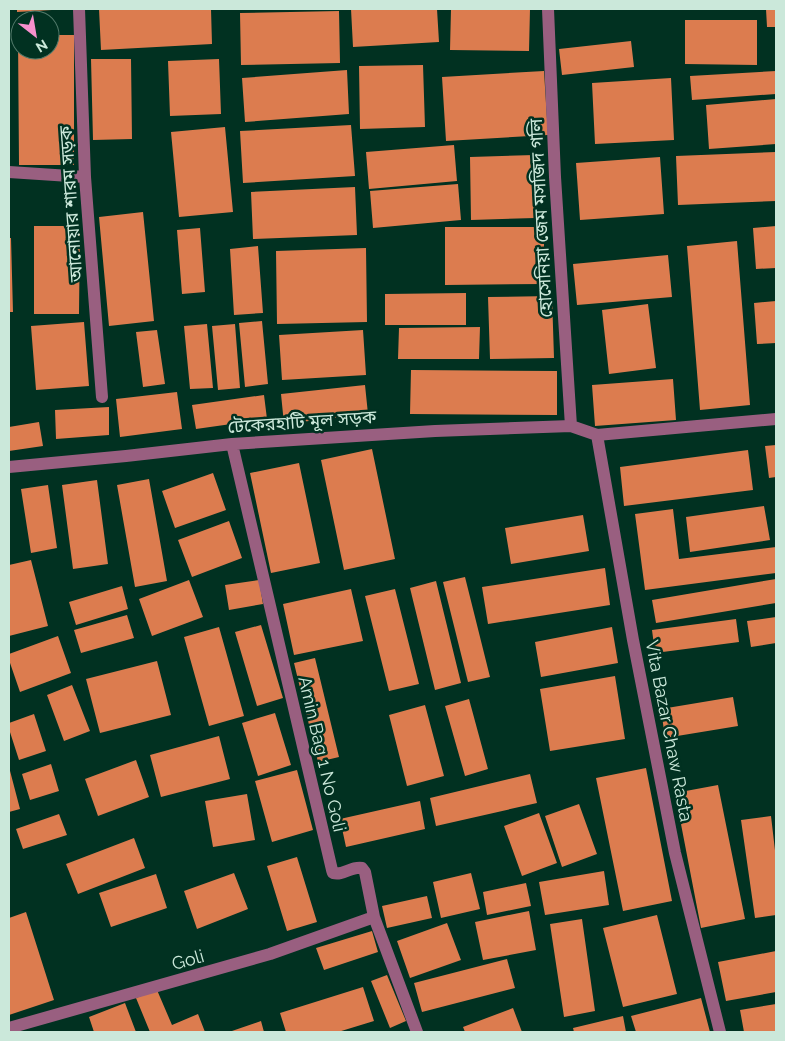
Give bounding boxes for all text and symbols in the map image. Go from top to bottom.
north arrow [10,10,60,60]
text: N [33,37,50,56]
street label: হোসেনিয়া জেম মসজিদ গলি [525,117,556,318]
street label: আনোয়ার শারম সড়ক [55,125,86,284]
street label: টেকেরহাটি মূল সড়ক [227,406,378,438]
street label: Vita Bazar Chaw Rasta [642,638,697,824]
street label: Amin Bag 1 No Goli [294,674,351,834]
street label: Goli [169,945,206,974]

